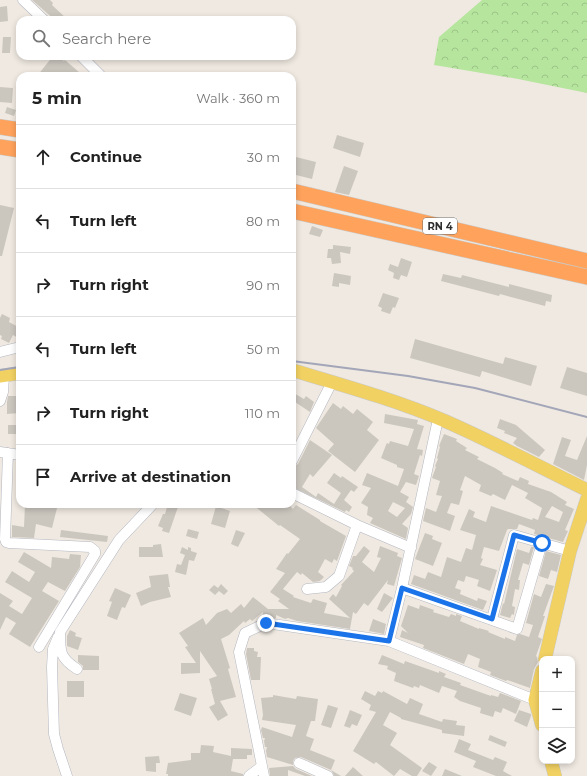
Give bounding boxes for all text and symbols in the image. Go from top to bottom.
search box [16,16,296,60]
icon: search [30,27,52,49]
text: Search here [62,29,151,48]
text: 5 min [32,88,82,108]
text: Walk · 360 m [196,90,280,106]
icon: ahead [32,146,54,168]
text: Continue [70,147,142,166]
text: 30 m [247,149,280,165]
icon: left [32,210,54,232]
text: Turn left [70,211,137,230]
text: 80 m [246,213,280,229]
road number: RN 4 [423,218,457,234]
icon: right [32,274,54,296]
text: Turn right [70,275,149,294]
text: 90 m [246,277,280,293]
icon: left [32,338,54,360]
text: Turn left [70,339,137,358]
text: 50 m [247,341,280,357]
icon: right [32,402,54,424]
text: Turn right [70,403,149,422]
text: 110 m [245,405,280,421]
icon: arrive [32,466,54,488]
text: Arrive at destination [70,467,231,486]
route start [533,534,551,552]
route end [257,614,275,632]
map controls [539,656,575,764]
button: + [539,656,575,692]
button: − [539,692,575,728]
button: layers [539,728,575,764]

